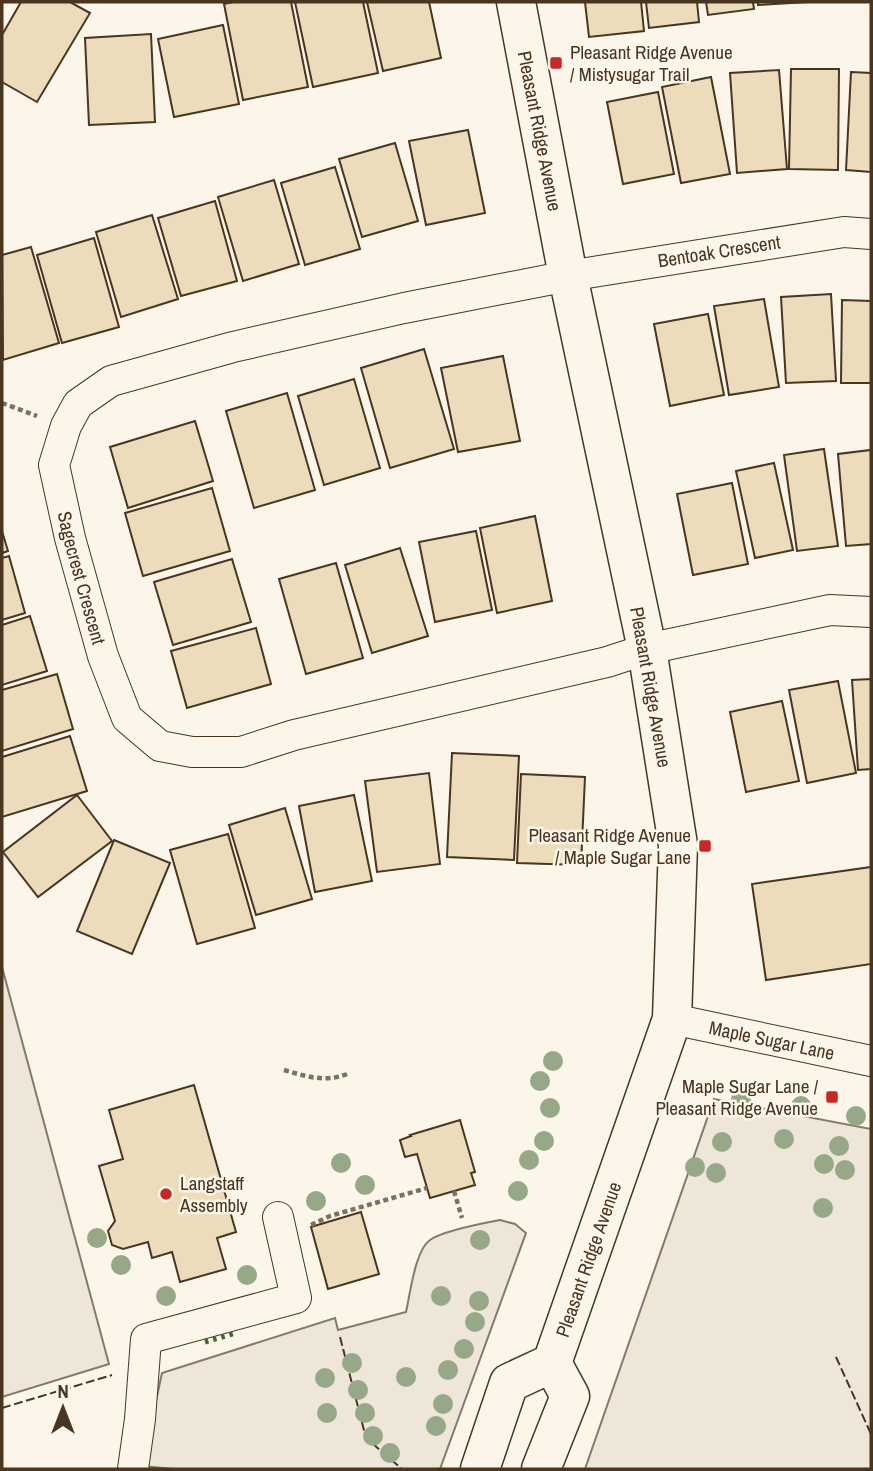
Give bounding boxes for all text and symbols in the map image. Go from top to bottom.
place label: Pleasant Ridge Avenue / Mistysugar Trail [570,39,733,87]
street label: Pleasant Ridge Avenue [512,49,568,213]
marker: Pleasant Ridge Avenue / Mistysugar Trail [548,55,564,71]
street label: Bentoak Crescent [656,228,783,274]
street label: Sagecrest Crescent [52,509,112,648]
street label: Pleasant Ridge Avenue [624,605,678,769]
place label: Pleasant Ridge Avenue / Maple Sugar Lane [528,822,691,870]
marker: Pleasant Ridge Avenue / Maple Sugar Lane [697,838,713,854]
street label: Maple Sugar Lane [707,1014,837,1066]
place label: Maple Sugar Lane / Pleasant Ridge Avenue [655,1073,819,1121]
marker: Maple Sugar Lane / Pleasant Ridge Avenue [824,1089,840,1105]
place label: Langstaff Assembly [179,1170,248,1218]
street label: Pleasant Ridge Avenue [549,1178,627,1340]
marker: Langstaff Assembly [158,1186,174,1202]
north arrow [28,1373,98,1443]
text: N [57,1378,69,1404]

